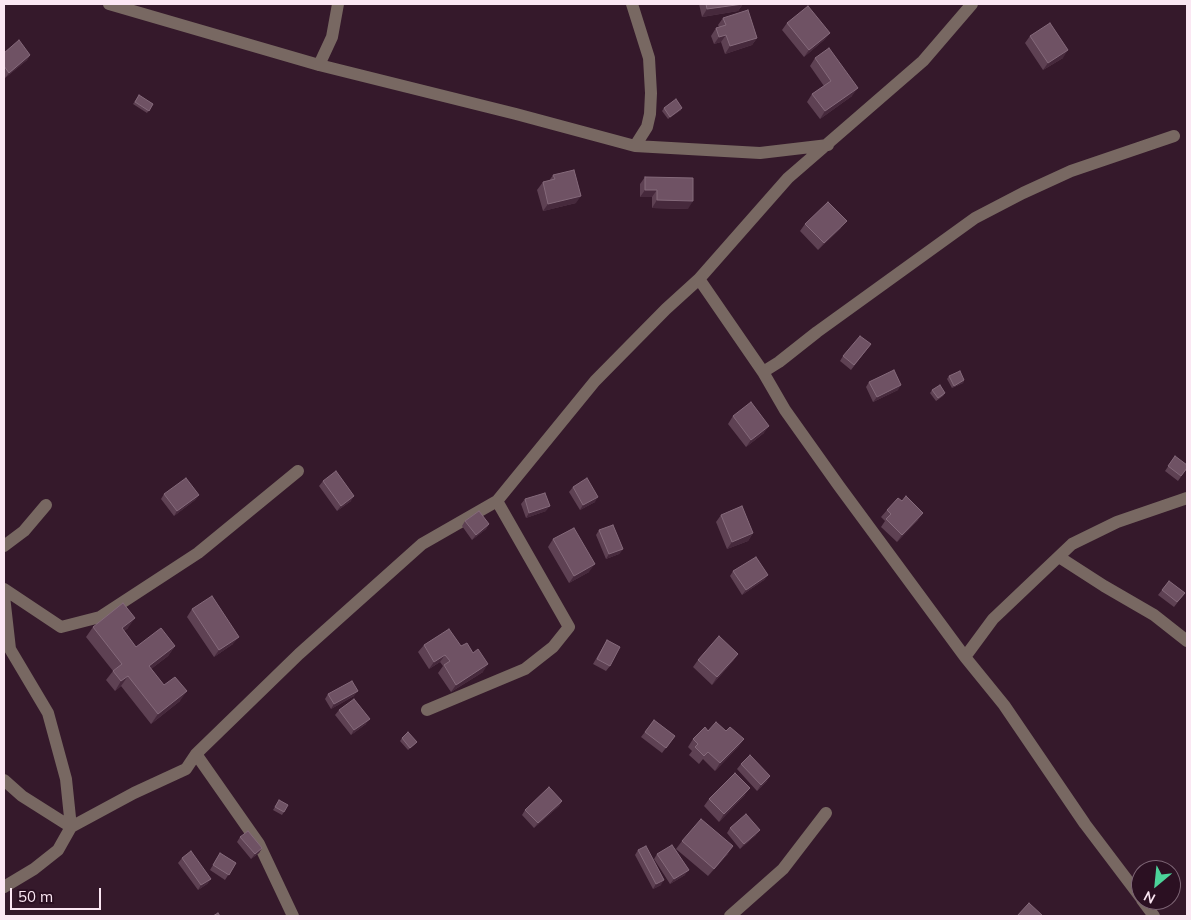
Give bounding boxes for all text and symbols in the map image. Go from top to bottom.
north arrow [1131,860,1181,910]
scale bar [12,878,104,910]
text: 50 m [18,887,53,906]
text: N [1141,887,1158,908]

